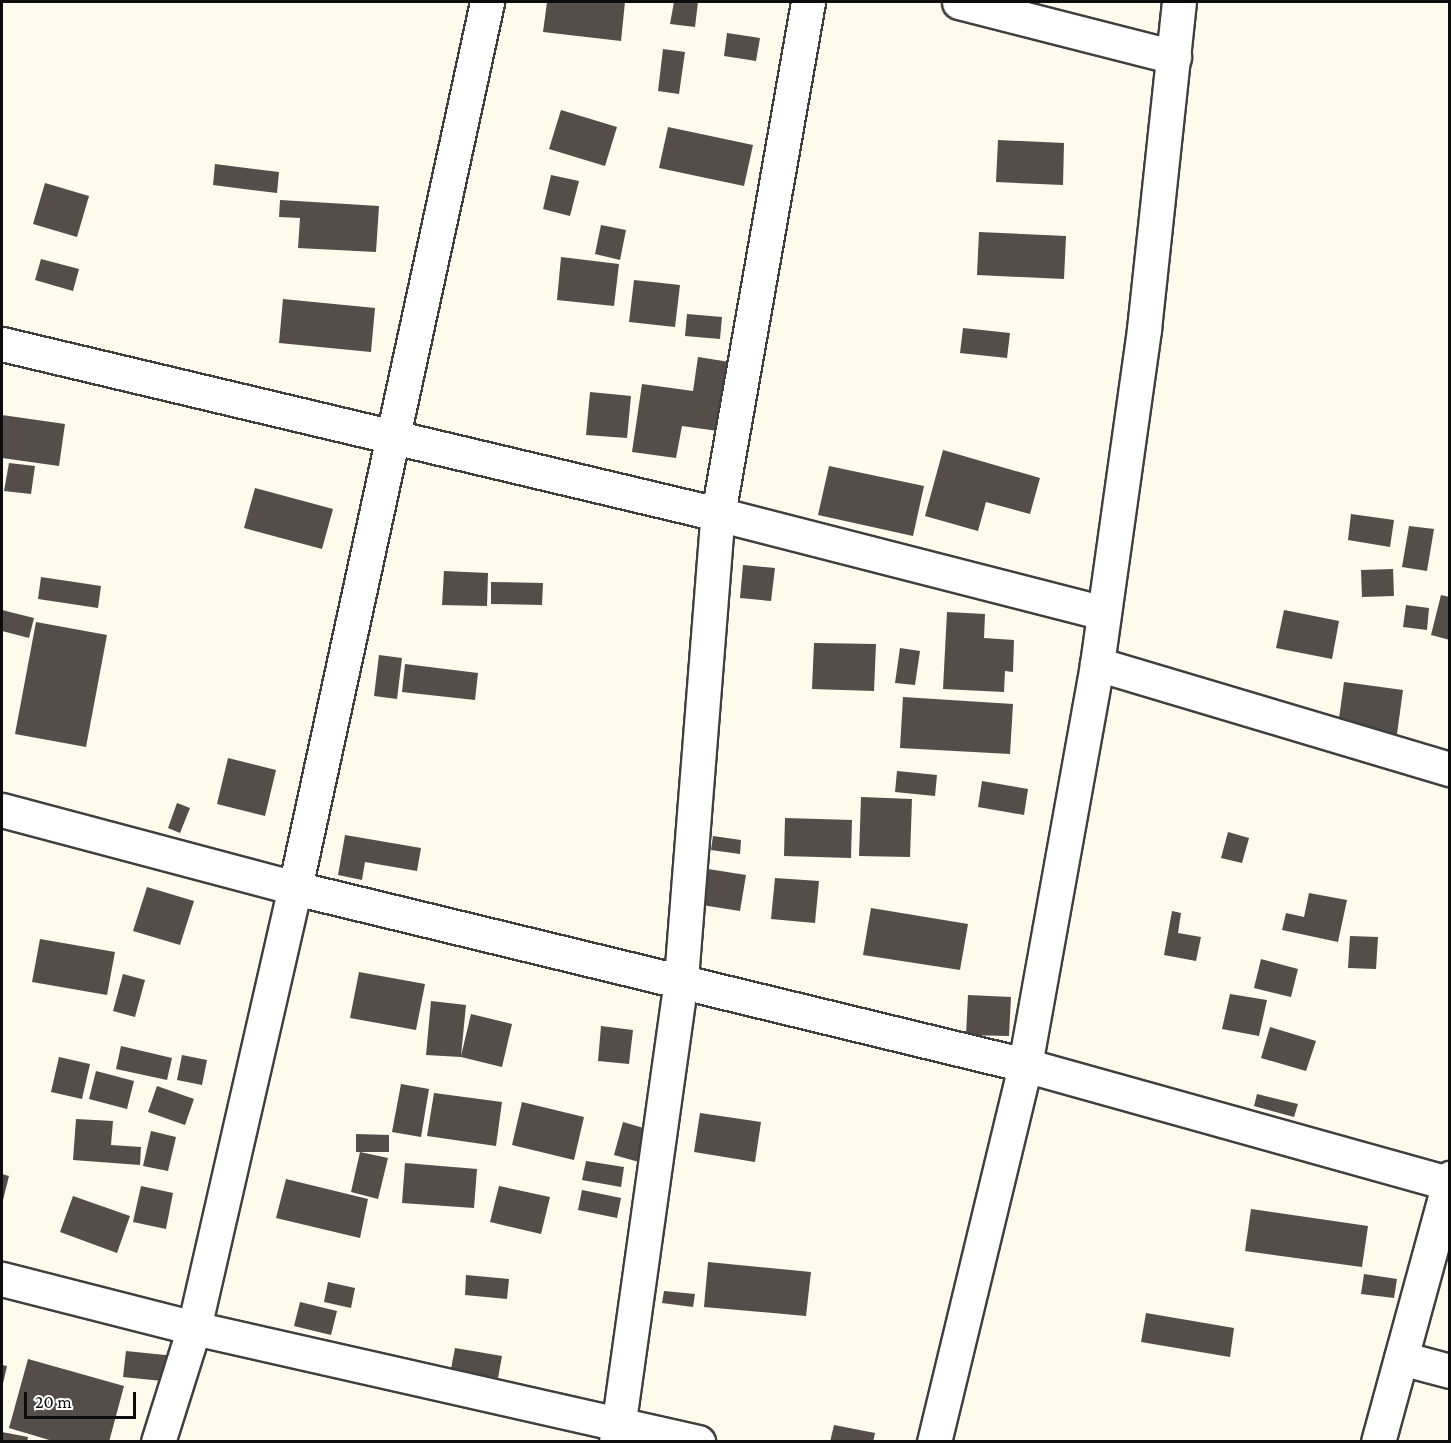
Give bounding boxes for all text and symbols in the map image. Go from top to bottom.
scale bar [27,1380,140,1418]
text: 20 m [35,1392,72,1412]

